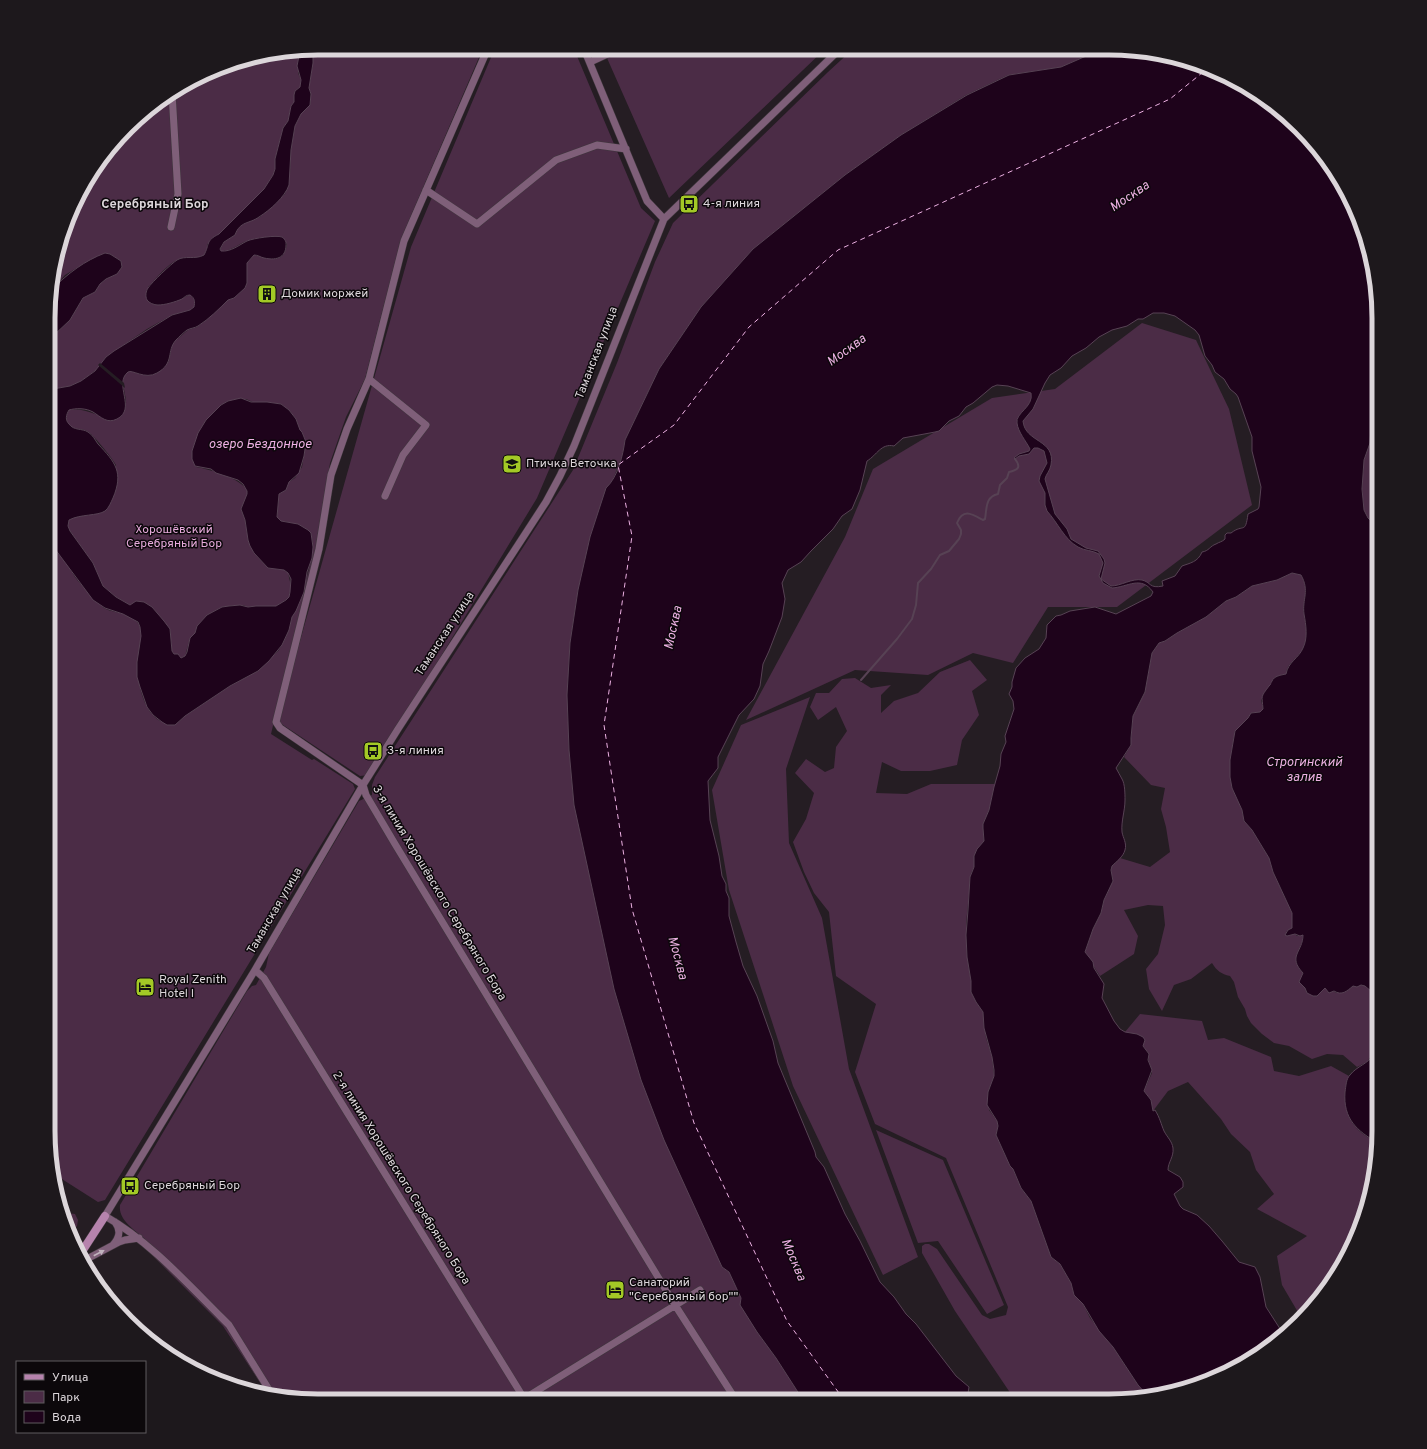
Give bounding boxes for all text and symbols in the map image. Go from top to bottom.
water label: Москва [1107,178,1153,216]
bus stop icon: 4-я линия [678,193,700,215]
place label: 4-я линия [703,196,760,212]
district label: Серебряный Бор [101,197,209,213]
building icon: Домик моржей [256,283,278,305]
place label: Домик моржей [281,286,368,302]
street label: Таманская улица [572,305,622,401]
water label: Москва [824,331,870,370]
water label: озеро Бездонное [208,437,312,453]
school or university icon: Птичка Веточка [501,453,523,475]
place label: Птичка Веточка [526,456,617,472]
park label: Хорошёвский Серебряный Бор [126,522,222,552]
street label: Таманская улица [412,589,478,679]
water label: Москва [662,604,686,651]
bus stop icon: 3-я линия [362,740,384,762]
place label: 3-я линия [387,743,444,759]
water label: Строгинский залив [1266,755,1343,786]
street label: 3-я линия Хорошёвского Серебряного Бора [368,782,510,1004]
street label: Таманская улица [244,865,306,957]
water label: Москва [664,935,691,982]
place label: Royal Zenith Hotel I [159,972,227,1002]
hotel icon: Royal Zenith Hotel I [134,976,156,998]
street label: 2-я линия Хорошёвского Серебряного Бора [328,1068,474,1288]
bus stop icon: Серебряный Бор [119,1175,141,1197]
place label: Серебряный Бор [144,1178,240,1194]
water label: Москва [777,1236,809,1284]
one-way arrow [93,1249,105,1256]
place label: Санаторий "Серебряный бор"" [629,1275,738,1305]
hotel icon: Санаторий "Серебряный бор"" [604,1279,626,1301]
legend [16,1361,146,1433]
text: Улица [52,1370,88,1386]
text: Парк [52,1390,80,1406]
text: Вода [52,1410,81,1426]

